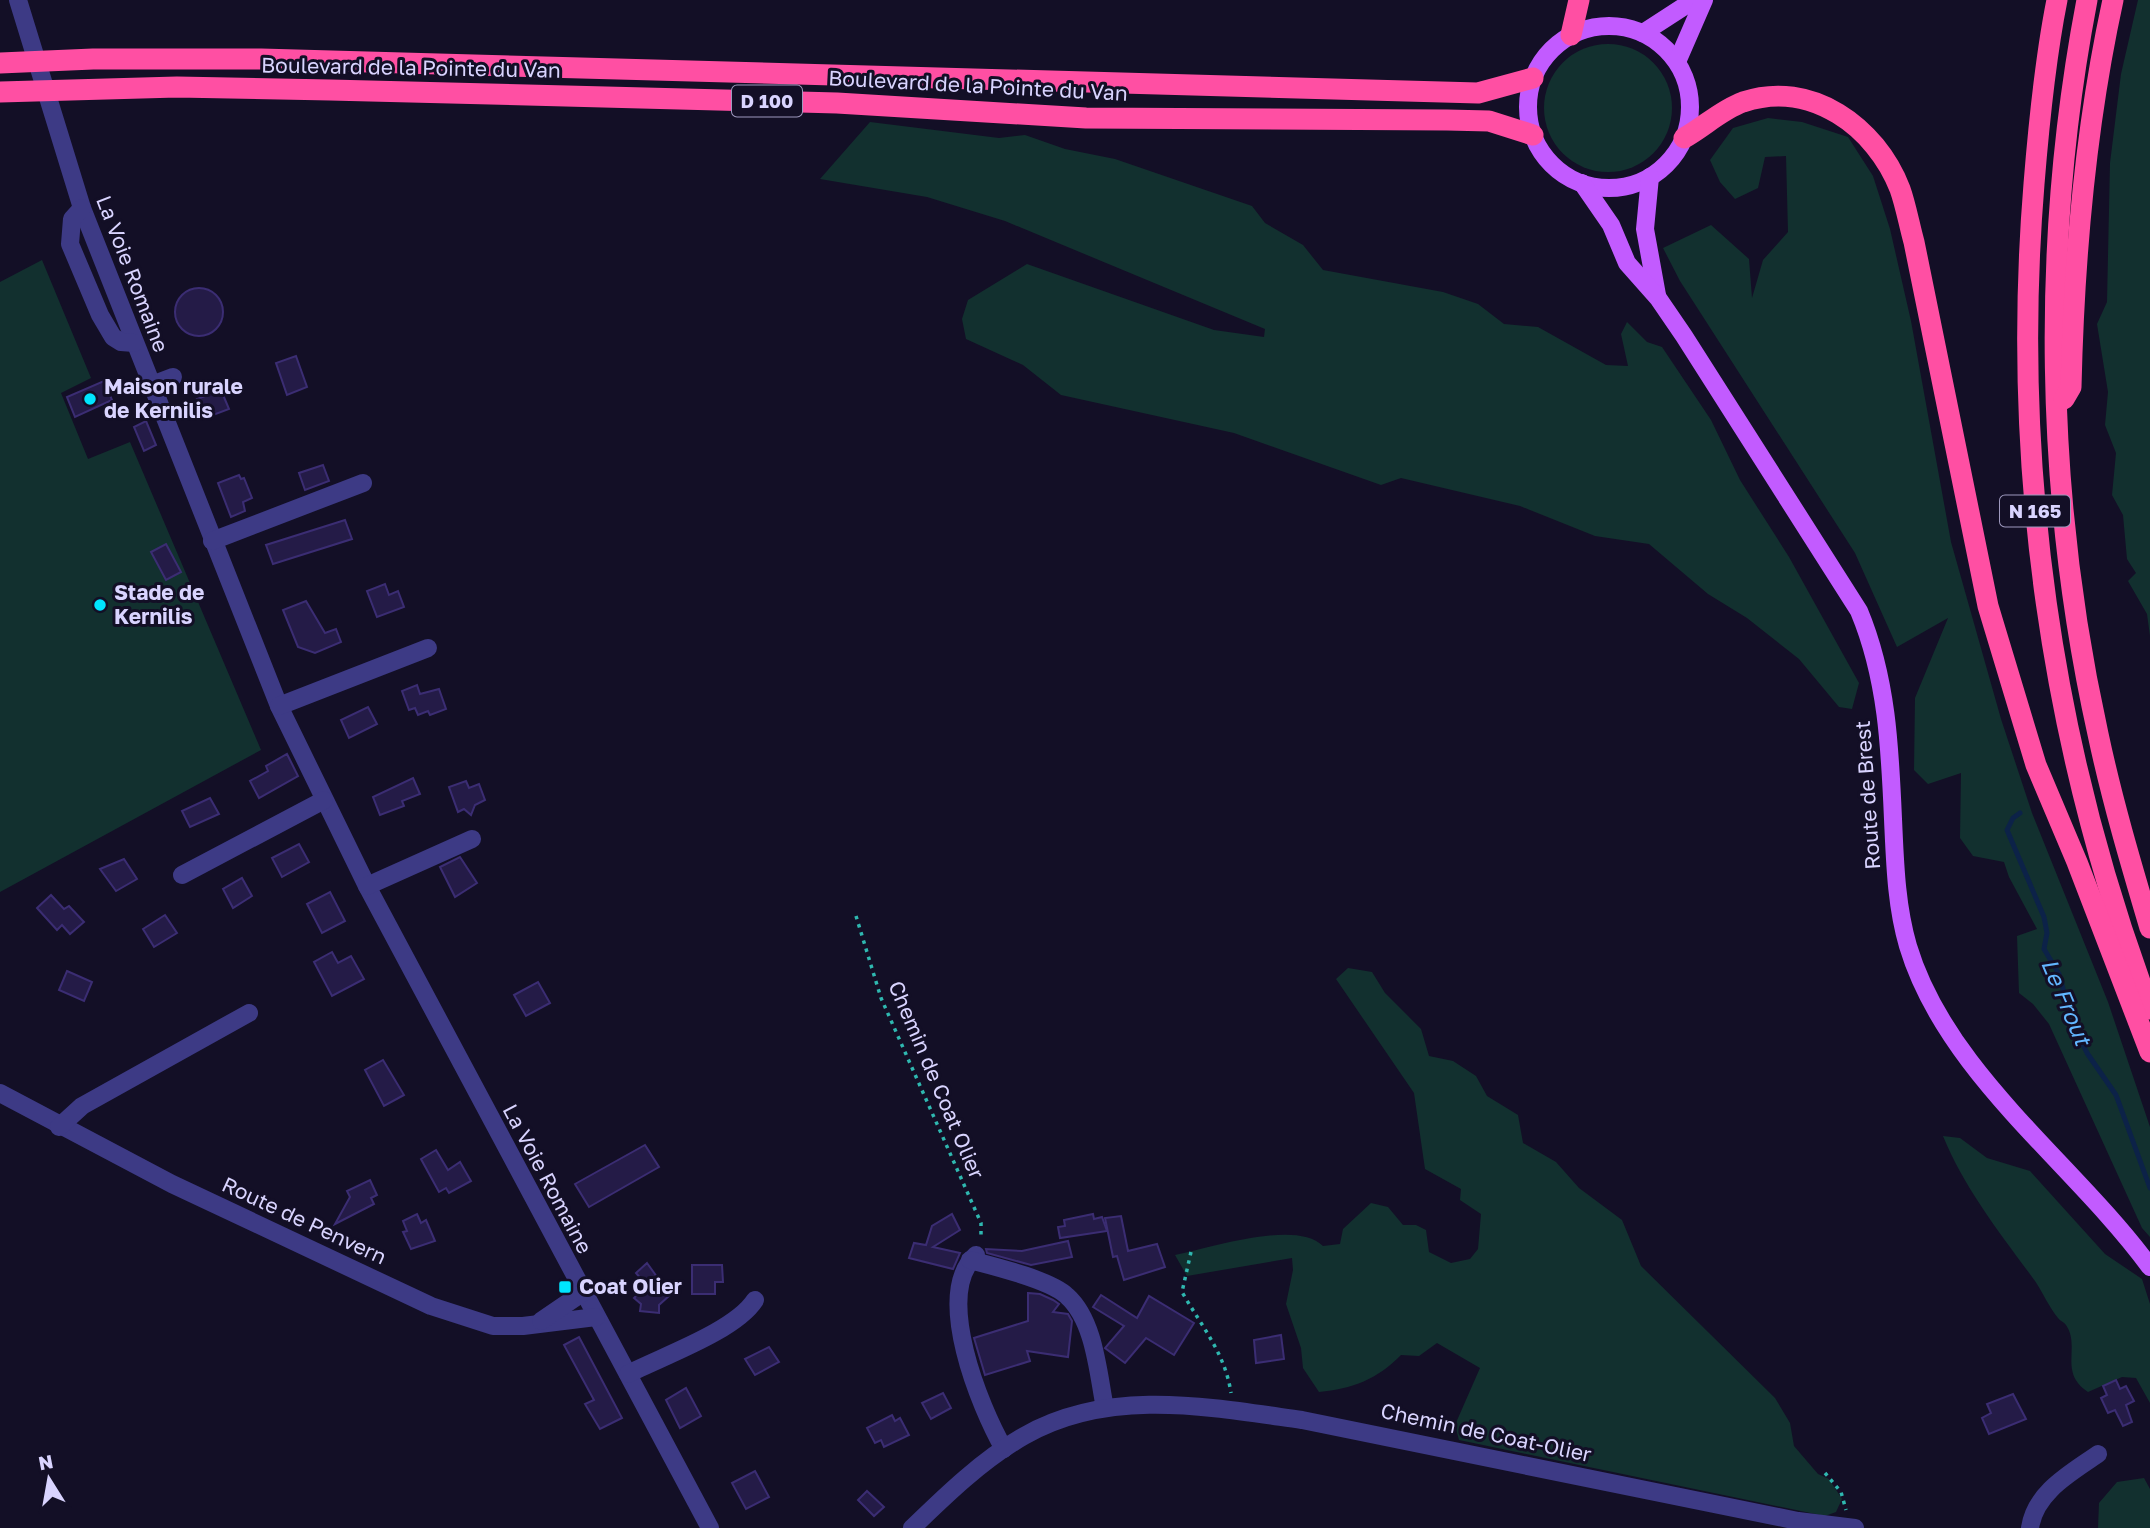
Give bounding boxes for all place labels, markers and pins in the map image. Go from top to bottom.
place label: Maison rurale de Kernilis [104,373,243,423]
marker: Maison rurale de Kernilis [82,391,98,407]
place label: Stade de Kernilis [114,579,204,629]
marker: Stade de Kernilis [92,597,108,613]
place label: Coat Olier [579,1273,682,1299]
marker: Coat Olier [557,1279,573,1295]

